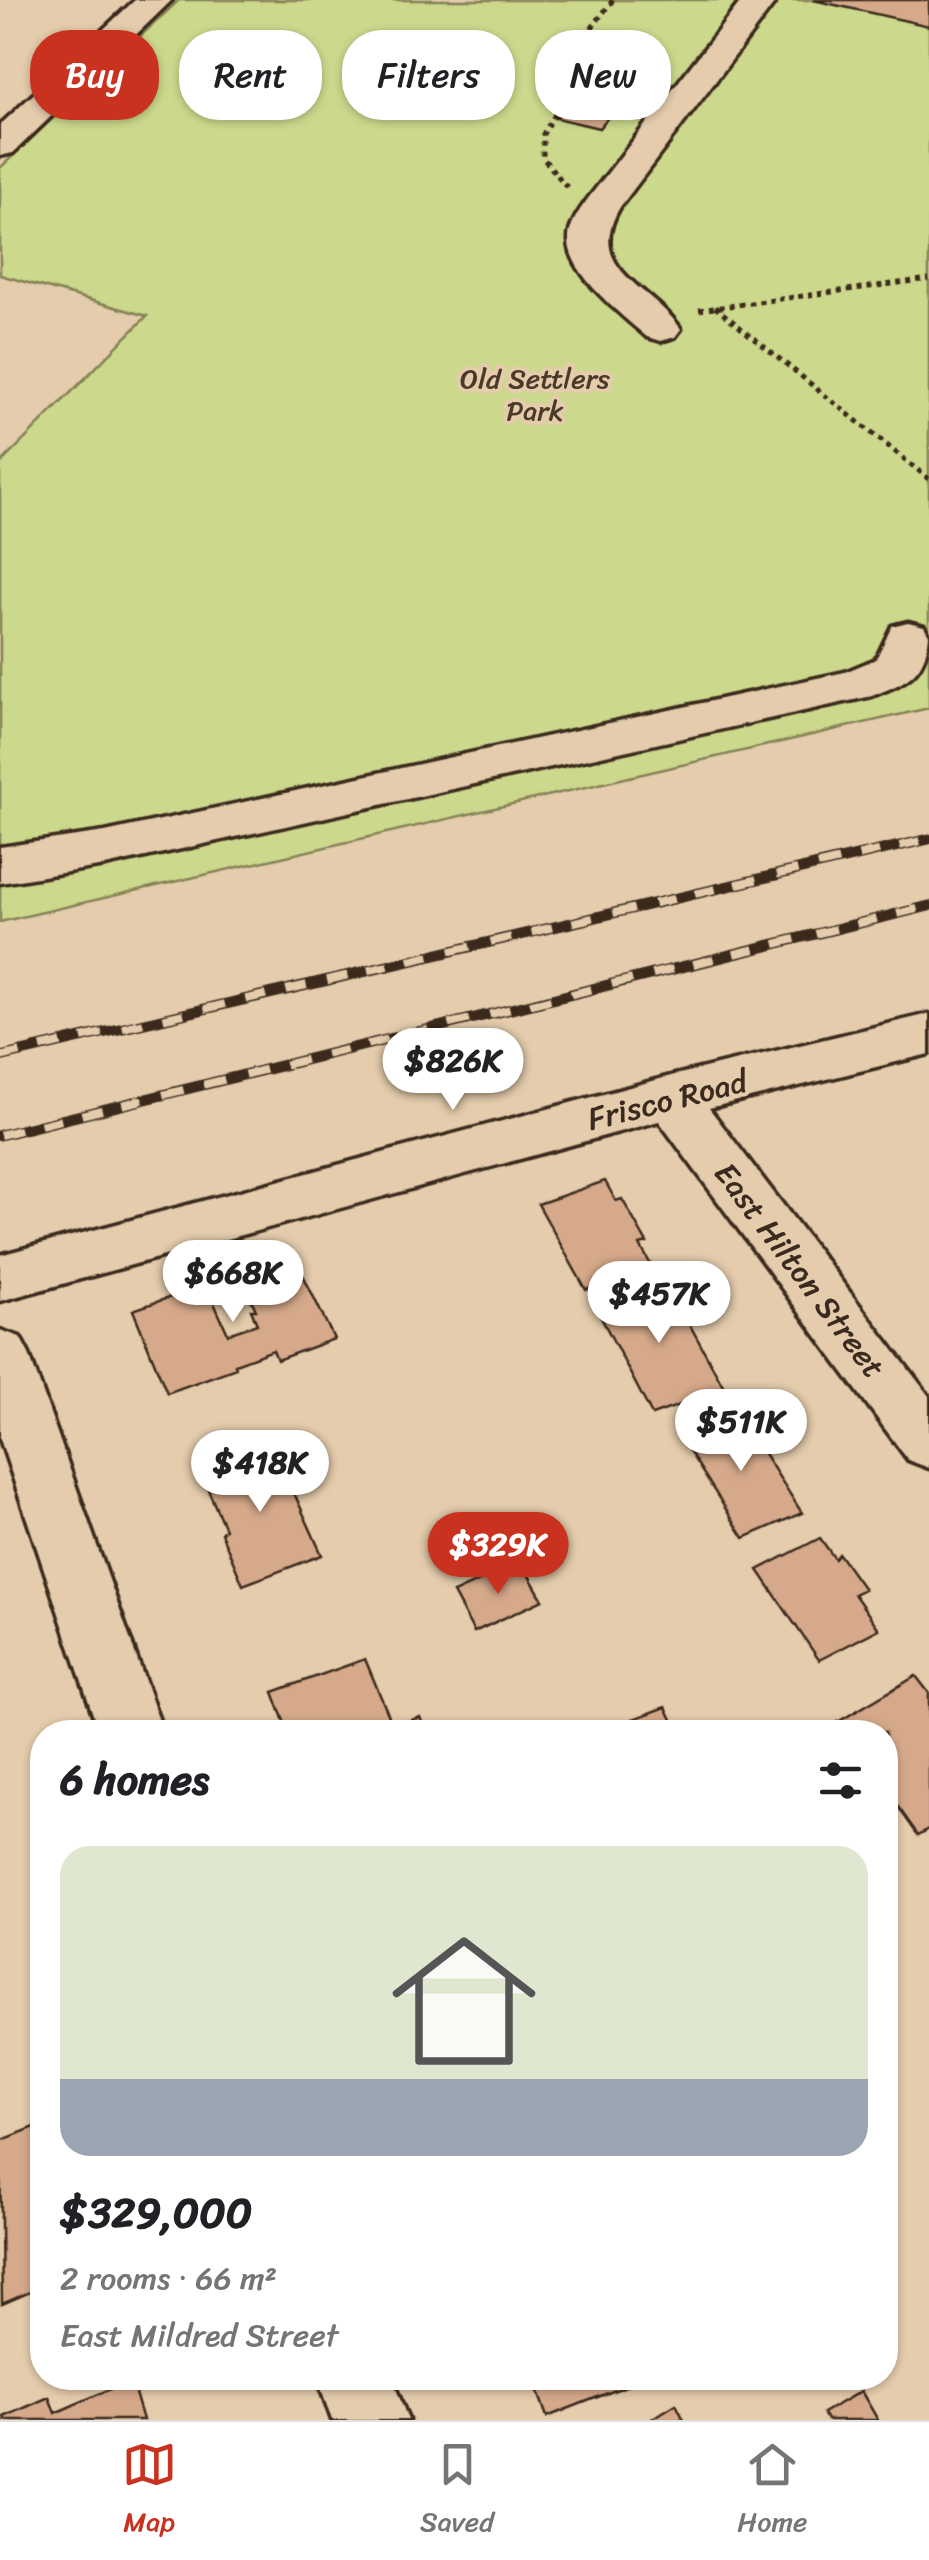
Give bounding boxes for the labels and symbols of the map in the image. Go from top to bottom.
park label: Old Settlers Park [460,354,610,435]
pin: $826K [383,1028,523,1113]
street label: Frisco Road [581,1053,755,1148]
street label: East Hilton Street [699,1149,901,1391]
pin: $668K [163,1240,303,1325]
pin: $457K [589,1261,729,1346]
pin: $511K [671,1389,811,1474]
pin: $418K [190,1430,330,1515]
pin: $329K [428,1512,568,1597]

